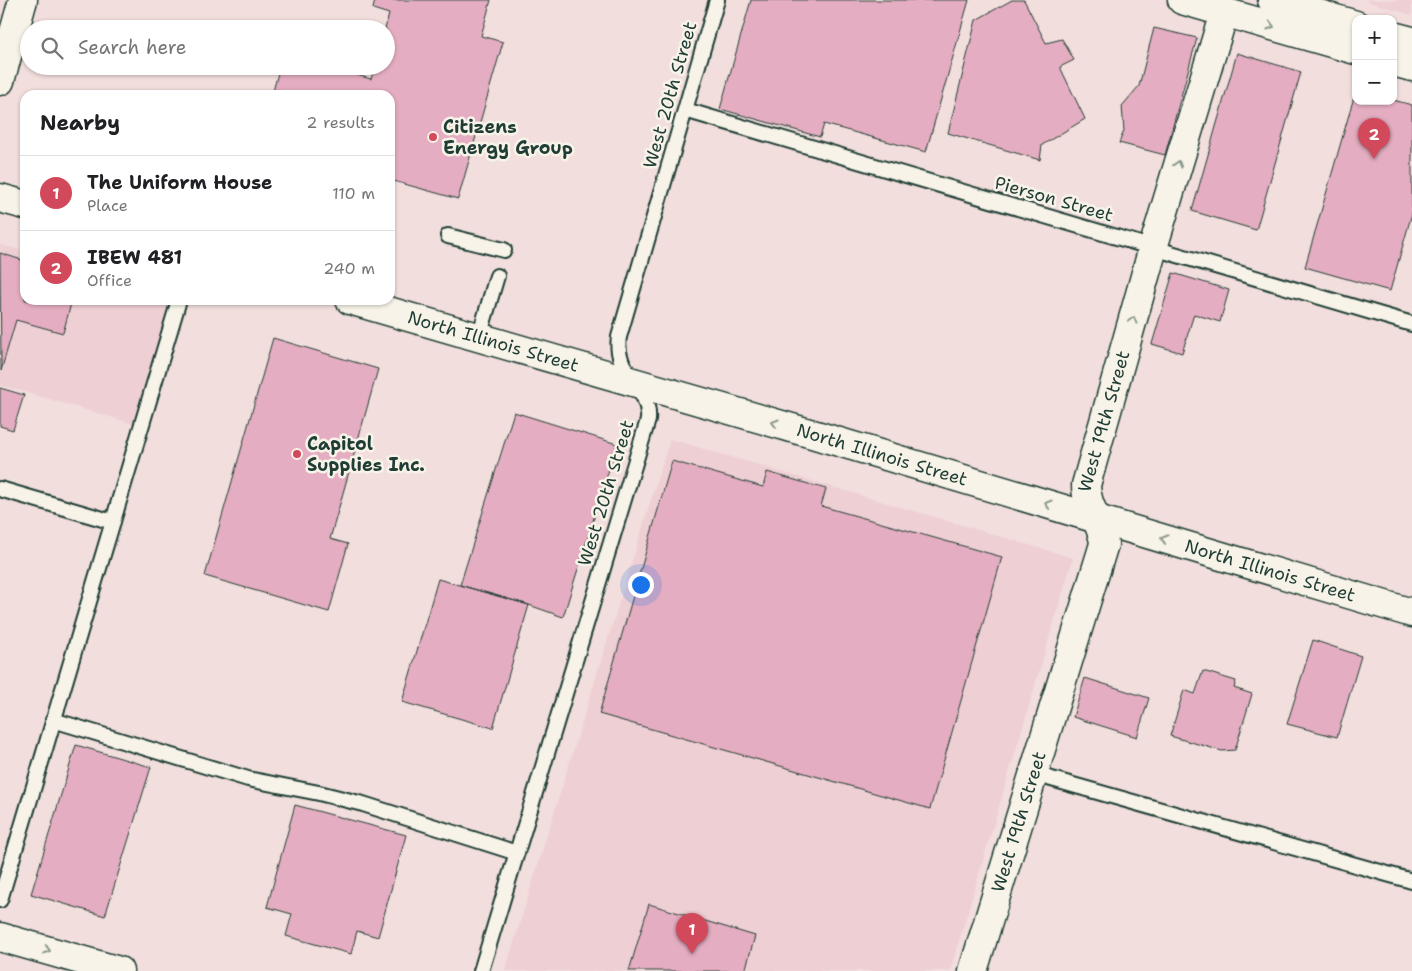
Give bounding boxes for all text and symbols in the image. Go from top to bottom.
map controls [1352,15,1397,105]
button: + [1352,15,1397,60]
street label: West 20th Street [638,19,702,171]
search box [20,20,395,75]
one-way arrow [1267,20,1276,31]
icon: search [38,34,66,62]
text: Search here [78,35,187,60]
button: − [1352,60,1397,105]
text: Nearby [40,109,120,137]
text: 2 results [306,112,375,133]
place label: Citizens Energy Group [443,115,573,160]
pin: 2 [1358,118,1390,159]
marker: Citizens Energy Group [427,131,439,143]
one-way arrow [1173,161,1183,169]
text: The Uniform House [87,170,273,195]
street label: Pierson Street [992,171,1116,227]
text: 1 [52,183,60,204]
text: 110 m [332,183,375,204]
text: Place [87,195,128,216]
text: IBEW 481 [87,245,182,270]
text: 2 [50,258,62,279]
text: 240 m [323,258,375,279]
text: Office [87,270,132,291]
street label: North Illinois Street [405,305,582,378]
one-way arrow [1127,317,1137,325]
street label: West 19th Street [1073,348,1135,495]
street label: West 20th Street [572,417,640,569]
one-way arrow [771,418,779,429]
street label: North Illinois Street [794,418,970,492]
place label: Capitol Supplies Inc. [307,432,425,477]
marker: Capitol Supplies Inc. [291,448,303,460]
one-way arrow [1045,500,1053,510]
one-way arrow [1160,534,1169,544]
street label: North Illinois Street [1182,534,1358,607]
your location [628,572,654,598]
street label: West 19th Street [986,748,1052,895]
pin: 1 [676,913,708,954]
one-way arrow [42,945,50,955]

